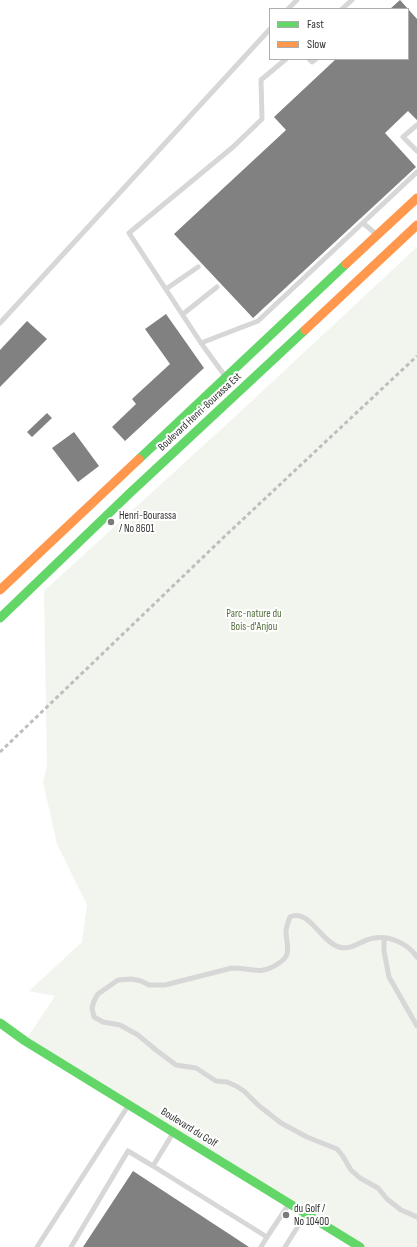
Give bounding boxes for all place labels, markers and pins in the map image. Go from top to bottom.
place label: Henri-Bourassa / No 8601 [119,509,176,535]
marker: Henri-Bourassa / No 8601 [106,517,116,527]
place label: du Golf / No 10400 [294,1202,329,1228]
marker: du Golf / No 10400 [281,1210,291,1220]

